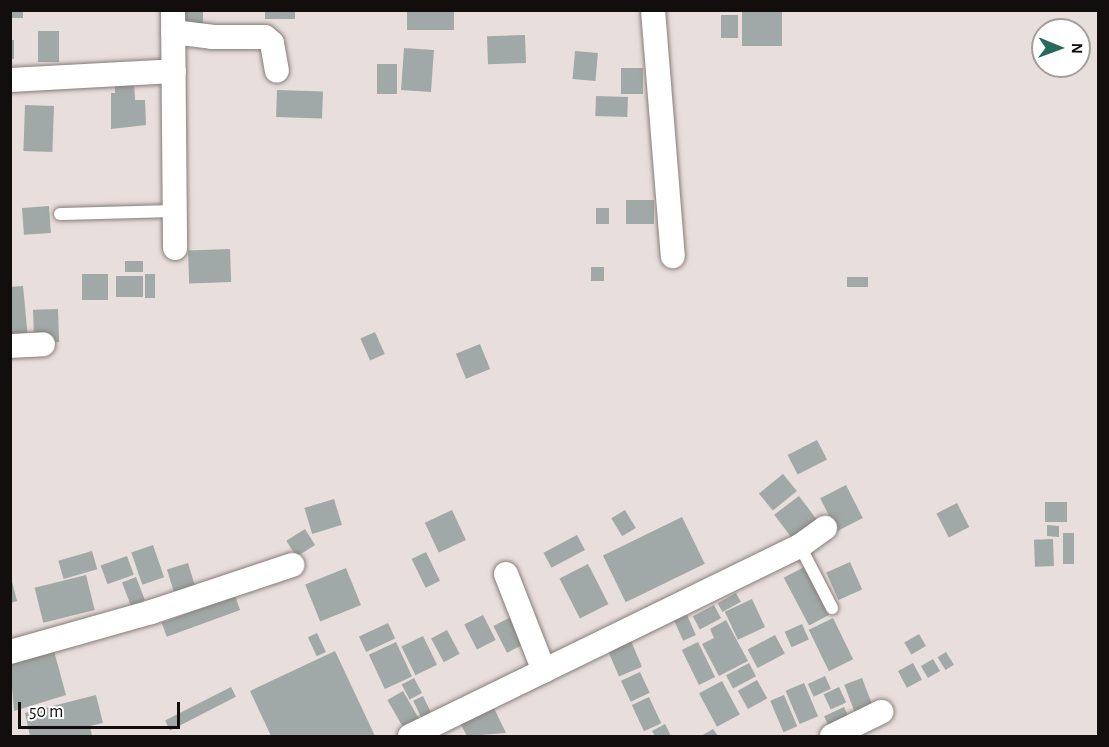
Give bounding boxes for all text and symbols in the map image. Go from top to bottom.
north arrow [1031,18,1091,78]
text: N [1069,43,1085,54]
scale bar [21,690,183,728]
text: 50 m [29,703,63,721]

